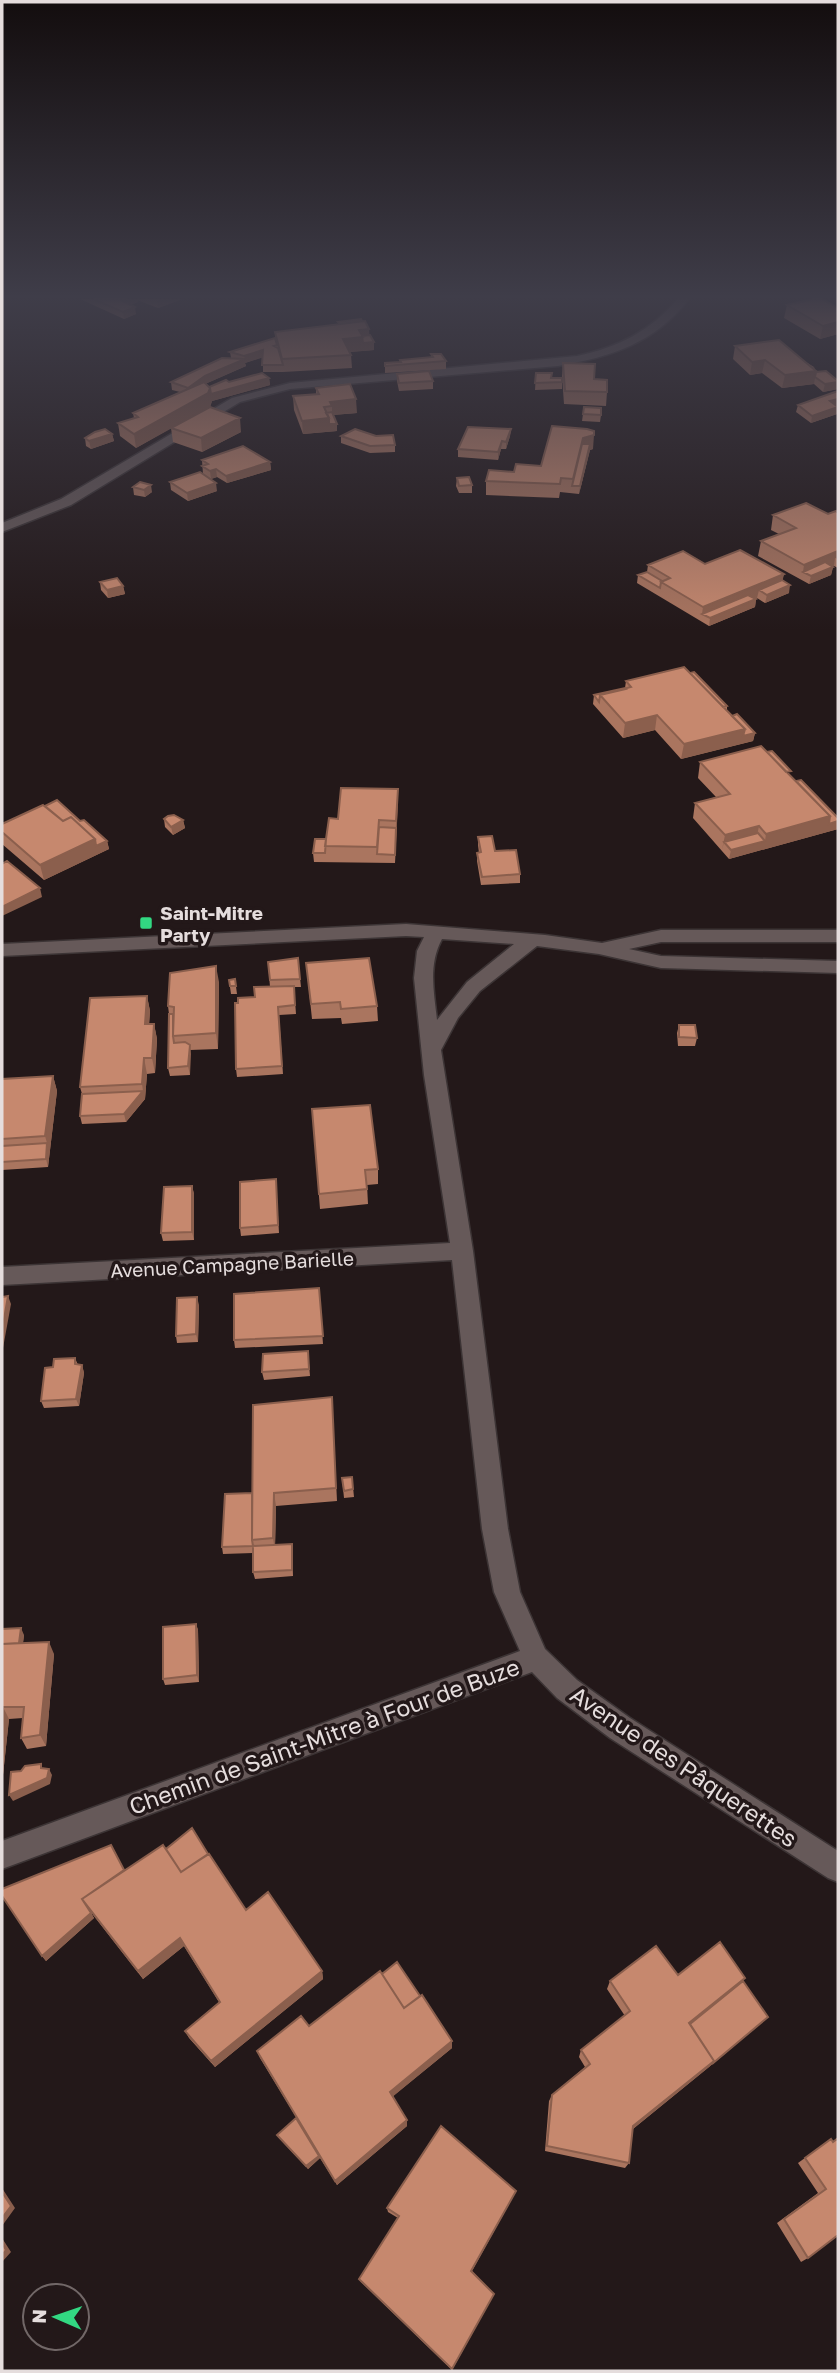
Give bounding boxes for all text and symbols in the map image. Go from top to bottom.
place label: Saint-Mitre Party [160,901,263,946]
marker: Saint-Mitre Party [138,915,154,931]
street label: Avenue Campagne Barielle [110,1246,354,1282]
street label: Chemin de Saint-Mitre à Four de Buze [125,1652,523,1820]
street label: Avenue des Pâquerettes [565,1680,803,1852]
north arrow [21,2282,91,2352]
text: N [27,2309,50,2324]

